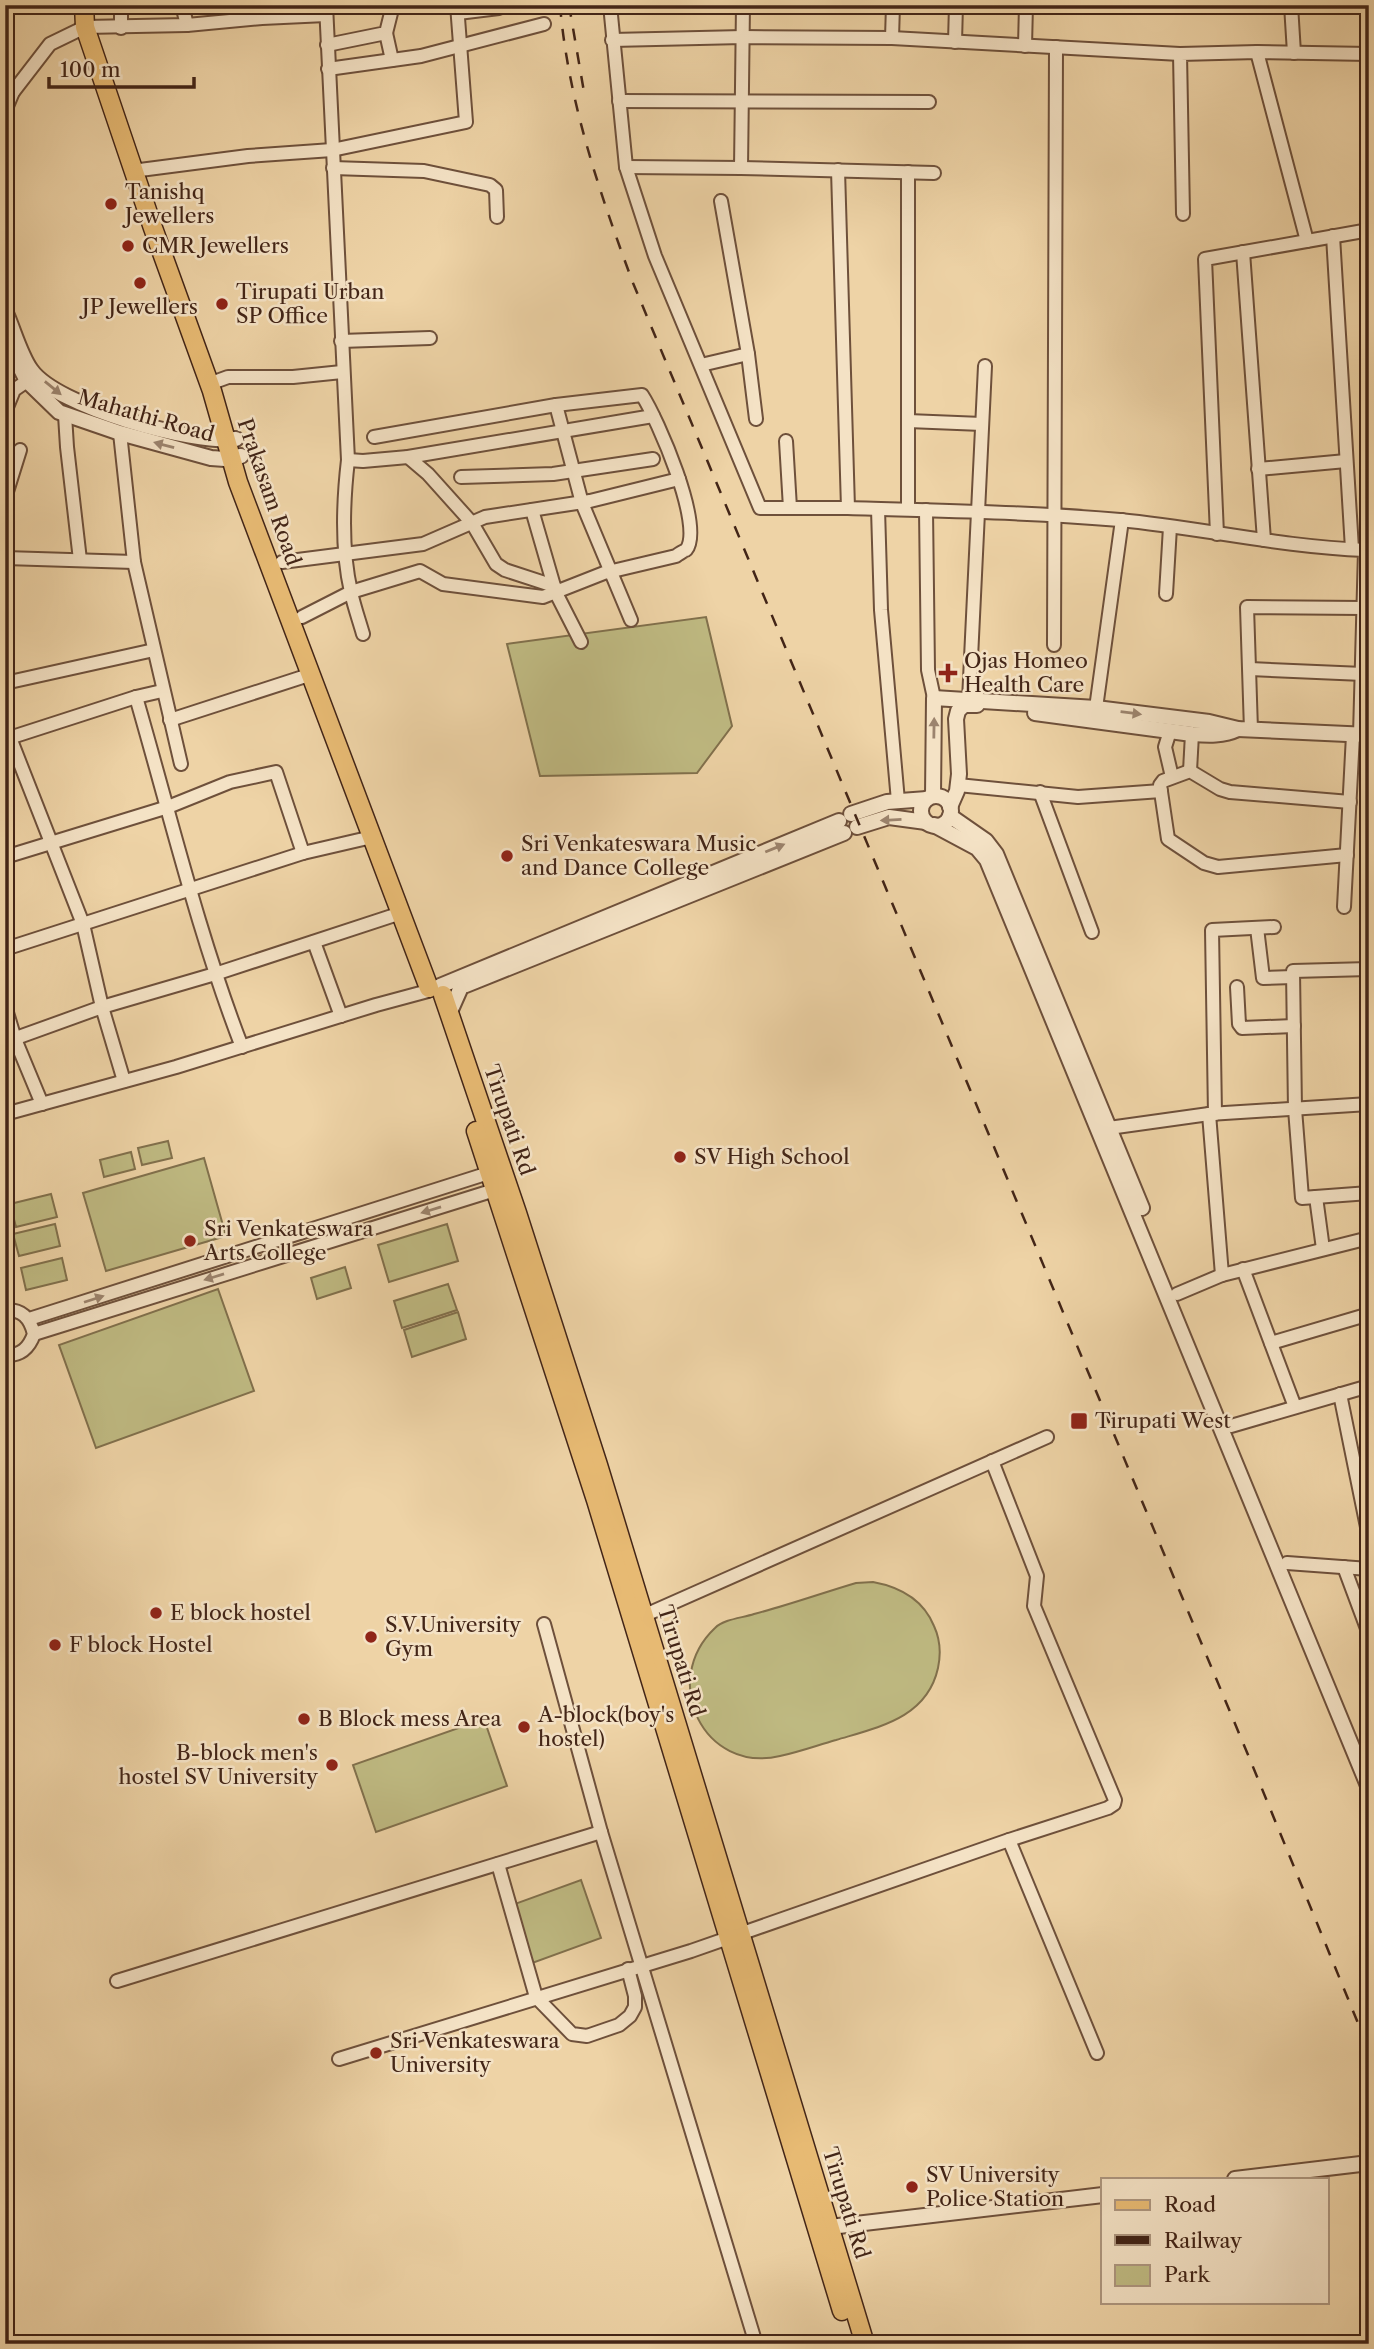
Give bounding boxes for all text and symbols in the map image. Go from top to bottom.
scale bar [49,46,194,90]
text: 100 m [60,57,121,82]
place label: Tanishq Jewellers [122,179,214,228]
marker: Tanishq Jewellers [103,196,119,212]
place label: CMR Jewellers [142,233,289,258]
marker: CMR Jewellers [120,238,136,254]
marker: JP Jewellers [132,275,148,291]
place label: Tirupati Urban SP Office [236,279,384,328]
place label: JP Jewellers [79,294,198,319]
marker: Tirupati Urban SP Office [214,296,230,312]
one-way arrow [44,380,61,395]
street label: Mahathi Road [75,384,217,447]
street label: Prakasam Road [233,415,306,569]
one-way arrow [153,439,174,449]
place label: Ojas Homeo Health Care [964,648,1088,697]
marker: Ojas Homeo Health Care [938,663,958,683]
one-way arrow [1121,707,1143,718]
one-way arrow [928,717,940,739]
one-way arrow [880,814,902,825]
place label: Sri Venkateswara Music and Dance College [521,831,756,880]
one-way arrow [765,842,785,854]
marker: Sri Venkateswara Music and Dance College [499,848,515,864]
street label: Tirupati Rd [479,1061,540,1179]
place label: SV High School [694,1144,849,1169]
marker: SV High School [672,1149,688,1165]
one-way arrow [421,1205,442,1216]
place label: Sri Venkateswara Arts College [203,1216,374,1265]
marker: Sri Venkateswara Arts College [182,1233,198,1249]
one-way arrow [203,1273,224,1283]
one-way arrow [83,1293,104,1303]
place label: Tirupati West [1095,1408,1231,1433]
marker: Tirupati West [1069,1411,1089,1431]
place label: E block hostel [170,1600,311,1625]
street label: Tirupati Rd [653,1602,710,1720]
marker: E block hostel [148,1605,164,1621]
place label: S.V.University Gym [385,1612,521,1661]
marker: S.V.University Gym [363,1629,379,1645]
place label: F block Hostel [69,1632,212,1657]
marker: F block Hostel [47,1637,63,1653]
place label: A-block(boy's hostel) [537,1702,674,1751]
place label: B Block mess Area [318,1706,502,1731]
marker: B Block mess Area [296,1711,312,1727]
marker: A-block(boy's hostel) [516,1719,532,1735]
place label: B-block men's hostel SV University [118,1740,318,1789]
marker: B-block men's hostel SV University [324,1757,340,1773]
place label: Sri Venkateswara University [390,2028,560,2077]
marker: Sri Venkateswara University [368,2045,384,2061]
street label: Tirupati Rd [818,2144,875,2262]
place label: SV University Police Station [926,2162,1064,2211]
legend [1101,2178,1328,2304]
marker: SV University Police Station [904,2179,920,2195]
text: Road [1164,2192,1216,2217]
text: Railway [1164,2228,1242,2253]
text: Park [1164,2262,1210,2287]

